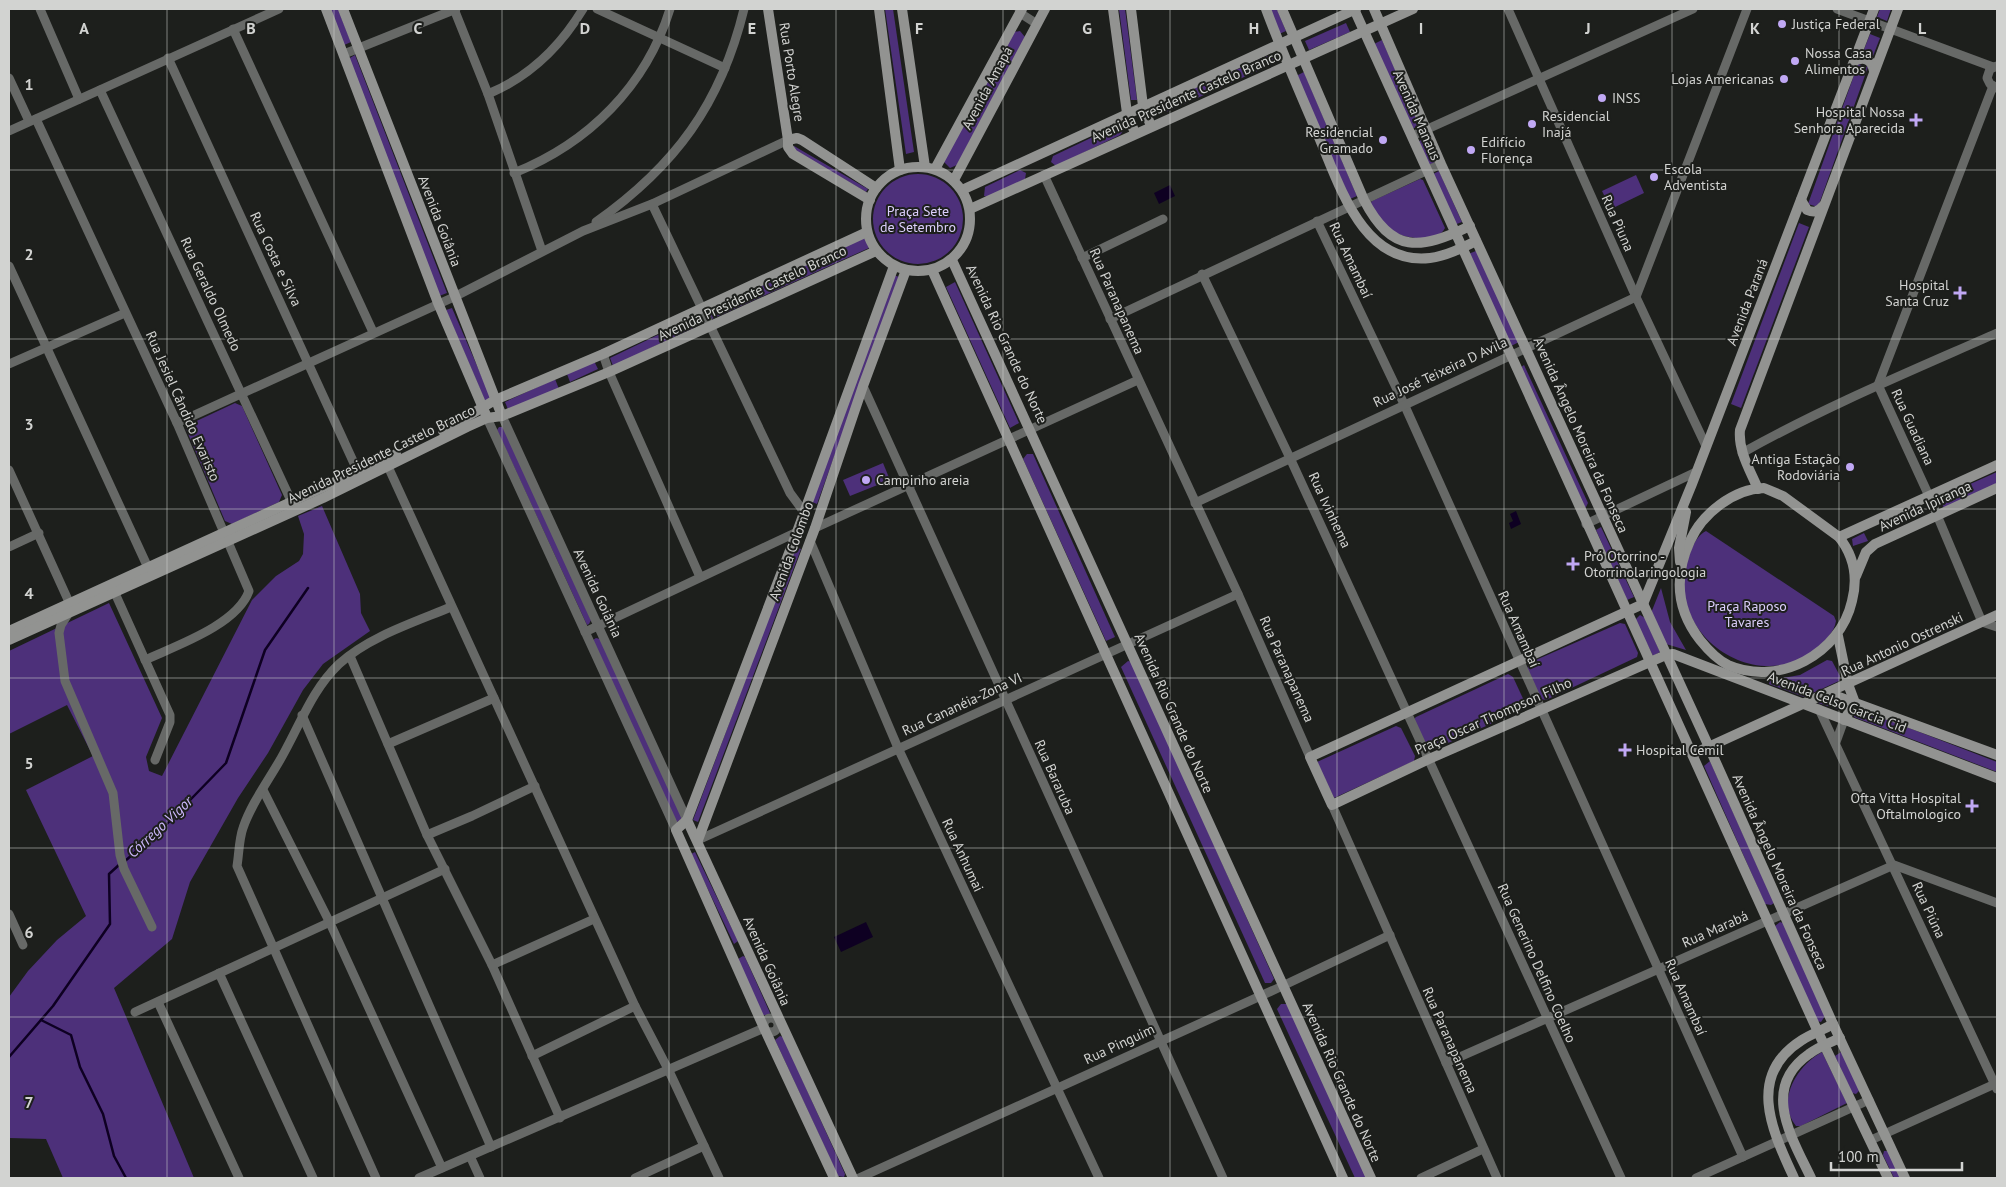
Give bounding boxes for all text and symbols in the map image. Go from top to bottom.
place label: Justiça Federal [1791,15,1880,33]
text: A [79,18,89,38]
text: B [246,18,256,38]
text: C [414,18,423,38]
text: D [580,18,590,38]
text: E [748,18,756,38]
text: F [915,18,923,38]
text: G [1082,18,1092,38]
text: H [1249,18,1259,38]
text: I [1419,18,1423,38]
text: J [1584,18,1591,38]
text: K [1750,18,1760,38]
marker: Justiça Federal [1776,18,1788,30]
text: L [1918,18,1927,38]
street label: Rua Porto Alegre [775,21,809,123]
street label: Avenida Amapá [958,43,1016,133]
place label: Nossa Casa Alimentos [1805,44,1872,78]
street label: Avenida Presidente Castelo Branco [1088,46,1284,146]
marker: Nossa Casa Alimentos [1789,55,1801,67]
street label: Avenida Manaus [1389,67,1445,163]
place label: Lojas Americanas [1671,70,1774,88]
marker: Lojas Americanas [1778,73,1790,85]
text: 1 [24,74,34,94]
place label: INSS [1612,89,1640,107]
marker: INSS [1596,92,1608,104]
place label: Hospital Nossa Senhora Aparecida [1794,103,1905,137]
place label: Residencial Inajá [1542,107,1610,141]
marker: Hospital Nossa Senhora Aparecida [1909,113,1923,127]
marker: Residencial Inajá [1526,118,1538,130]
place label: Residencial Gramado [1305,123,1373,157]
place label: Edifício Florença [1481,133,1533,167]
marker: Residencial Gramado [1377,134,1389,146]
marker: Edifício Florença [1465,144,1477,156]
place label: Escola Adventista [1664,160,1727,194]
marker: Escola Adventista [1648,171,1660,183]
street label: Avenida Goiânia [414,173,466,269]
street label: Rua Piuna [1598,192,1638,254]
park label: Praça Sete de Setembro [880,202,956,236]
street label: Rua Costa e Silva [246,209,306,309]
street label: Rua Amambaí [1325,219,1377,301]
street label: Rua Geraldo Olmedo [177,234,245,354]
street label: Avenida Presidente Castelo Branco [655,241,849,345]
text: 2 [24,244,34,264]
street label: Rua Paranapanema [1085,245,1149,357]
street label: Avenida Paraná [1722,256,1772,348]
street label: Avenida Rio Grande do Norte [962,262,1052,426]
place label: Hospital Santa Cruz [1885,276,1949,310]
marker: Hospital Santa Cruz [1953,286,1967,300]
street label: Rua Jesiel Cândido Evaristo [142,328,224,484]
street label: Rua José Teixeira D Avila [1370,333,1510,411]
street label: Avenida Ângelo Moreira da Fonseca [1530,334,1633,536]
street label: Rua Guadiana [1887,386,1939,468]
street label: Avenida Presidente Castelo Branco [284,401,478,507]
text: 3 [24,414,34,434]
place label: Antiga Estação Rodoviária [1752,450,1840,484]
marker: Antiga Estação Rodoviária [1844,461,1856,473]
street label: Rua Ivinhema [1305,469,1355,551]
place label: Campinho areia [876,471,970,489]
marker: Campinho areia [860,474,872,486]
street label: Avenida Ipiranga [1876,477,1974,535]
street label: Avenida Colombo [765,499,817,603]
street label: Avenida Goiânia [570,546,626,640]
place label: Pró Otorrino - Otorrinolaringologia [1584,547,1706,581]
marker: Pró Otorrino - Otorrinolaringologia [1566,557,1580,571]
text: 4 [24,583,34,603]
street label: Rua Amambaí [1494,588,1544,670]
park label: Praça Raposo Tavares [1707,597,1787,631]
street label: Rua Antonio Ostrenski [1838,608,1966,680]
street label: Rua Paranapanema [1255,613,1319,725]
street label: Avenida Rio Grande do Norte [1131,630,1217,796]
street label: Avenida Celso Garcia Cid [1765,667,1909,737]
street label: Rua Cananéia-Zona VI [899,668,1025,740]
street label: Praça Oscar Thompson Filho [1412,673,1574,759]
street label: Rua Bararuba [1030,737,1080,817]
place label: Hospital Cemil [1636,741,1723,759]
marker: Hospital Cemil [1618,743,1632,757]
text: 5 [24,753,34,773]
street label: Avenida Ângelo Moreira da Fonseca [1729,771,1832,973]
place label: Ofta Vitta Hospital Oftalmologico [1850,789,1961,823]
water label: Córrego Vigor [123,791,197,862]
marker: Ofta Vitta Hospital Oftalmologico [1965,799,1979,813]
street label: Rua Anhumai [938,815,988,895]
street label: Rua Piúna [1908,879,1950,941]
street label: Rua Generino Delfino Coelho [1494,881,1580,1045]
street label: Rua Marabá [1679,906,1751,952]
street label: Avenida Goiânia [739,913,795,1009]
text: 6 [24,922,34,942]
street label: Rua Amambaí [1661,956,1711,1038]
street label: Rua Paranapanema [1418,984,1482,1096]
street label: Avenida Rio Grande do Norte [1299,999,1385,1165]
street label: Rua Pinguim [1081,1020,1157,1068]
text: 7 [24,1092,34,1112]
scale bar [1831,1140,1962,1172]
text: 100 m [1838,1147,1879,1166]

